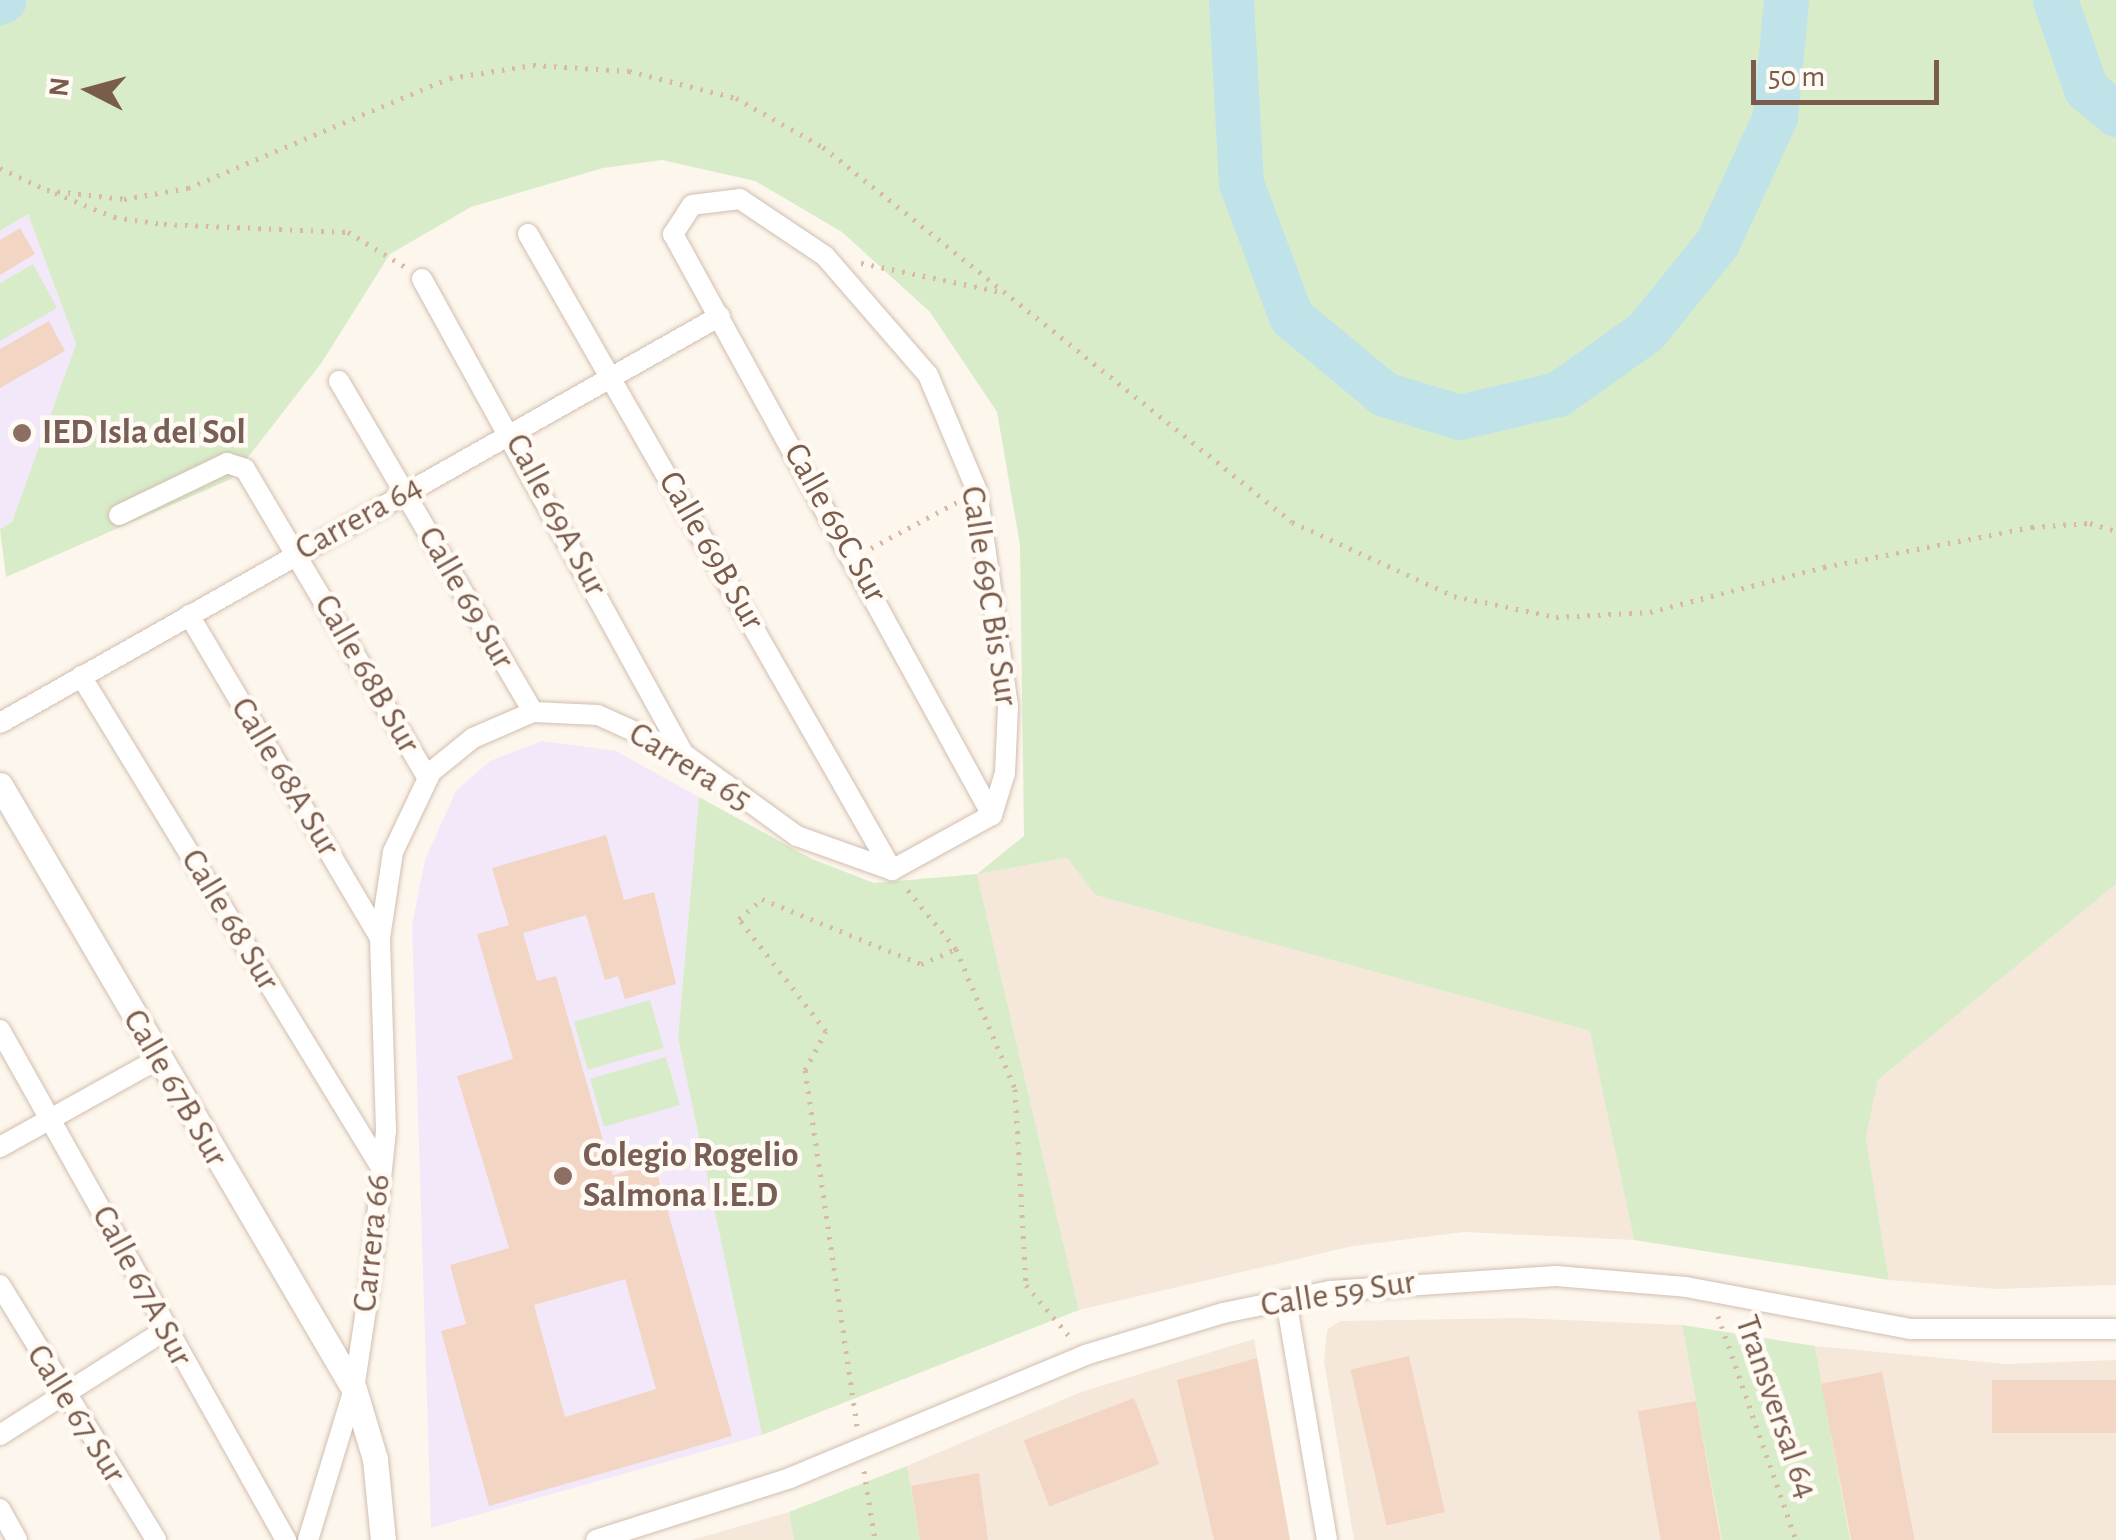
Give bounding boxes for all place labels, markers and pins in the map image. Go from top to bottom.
place label: IED Isla del Sol [42,412,246,454]
marker: IED Isla del Sol [11,422,33,444]
place label: Colegio Rogelio Salmona I.E.D [583,1135,799,1217]
marker: Colegio Rogelio Salmona I.E.D [552,1165,574,1187]

